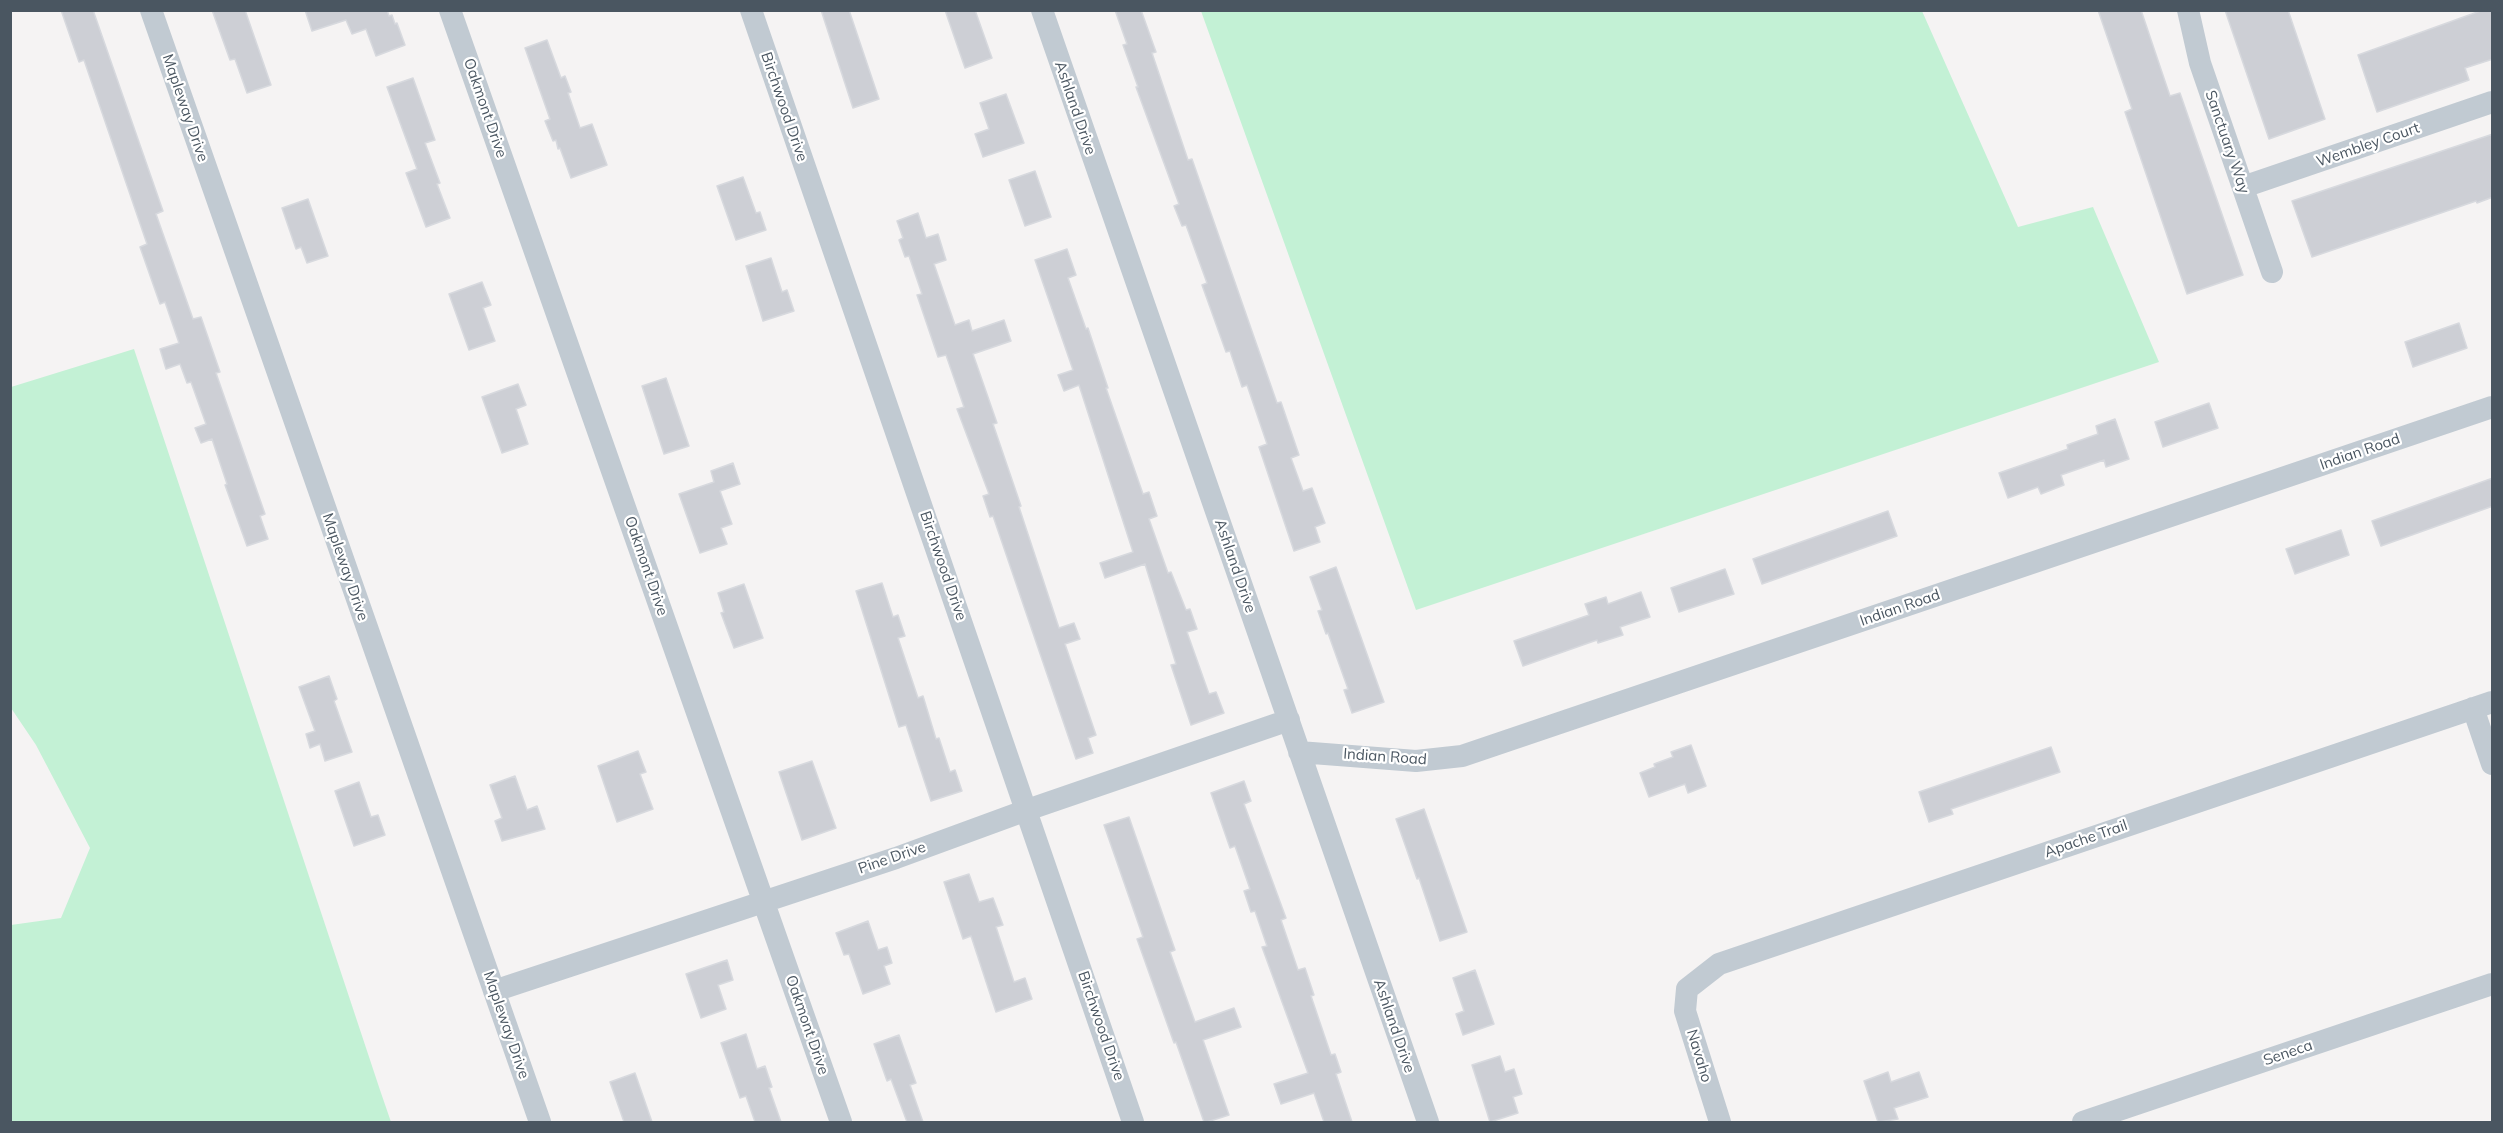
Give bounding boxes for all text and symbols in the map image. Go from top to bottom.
street label: Birchwood Drive [757,50,811,164]
street label: Mapleway Drive [158,52,212,164]
street label: Oakmont Drive [460,56,510,160]
street label: Ashland Drive [1051,59,1099,157]
street label: Sanctuary Way [2201,88,2253,196]
street label: Wembley Court [2314,119,2422,171]
street label: Indian Road [2317,430,2403,474]
street label: Birchwood Drive [916,509,970,623]
street label: Mapleway Drive [318,511,372,623]
street label: Oakmont Drive [621,514,671,618]
street label: Ashland Drive [1211,517,1259,615]
street label: Indian Road [1857,586,1943,630]
street label: Indian Road [1343,745,1427,769]
street label: Apache Trail [2042,816,2130,862]
street label: Pine Drive [856,838,928,878]
street label: Mapleway Drive [479,969,533,1081]
street label: Birchwood Drive [1074,969,1128,1083]
street label: Oakmont Drive [782,973,832,1077]
street label: Ashland Drive [1370,977,1418,1075]
street label: Navaho [1682,1027,1716,1085]
street label: Seneca [2261,1036,2315,1070]

